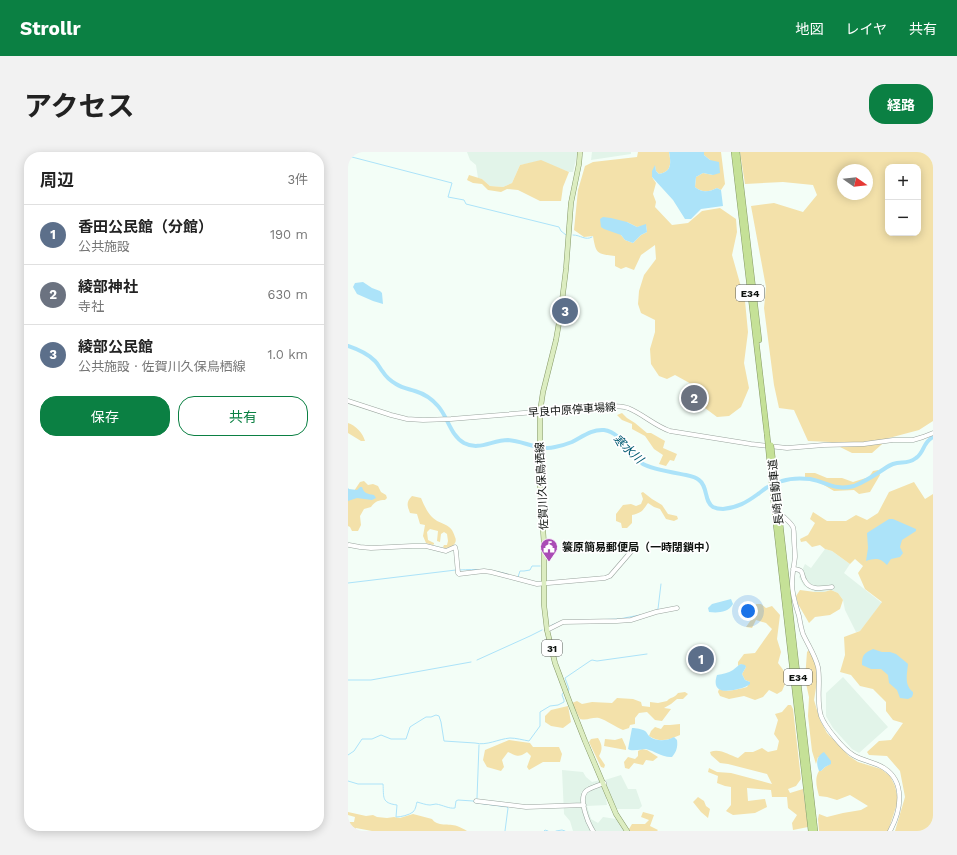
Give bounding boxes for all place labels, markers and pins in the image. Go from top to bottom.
pin: 3 [552,296,578,326]
pin: 2 [681,383,707,413]
public building icon: 簑原簡易郵便局（一時閉鎖中） [539,537,559,562]
place label: 簑原簡易郵便局（一時閉鎖中） [562,541,716,554]
pin: 1 [688,644,714,674]

